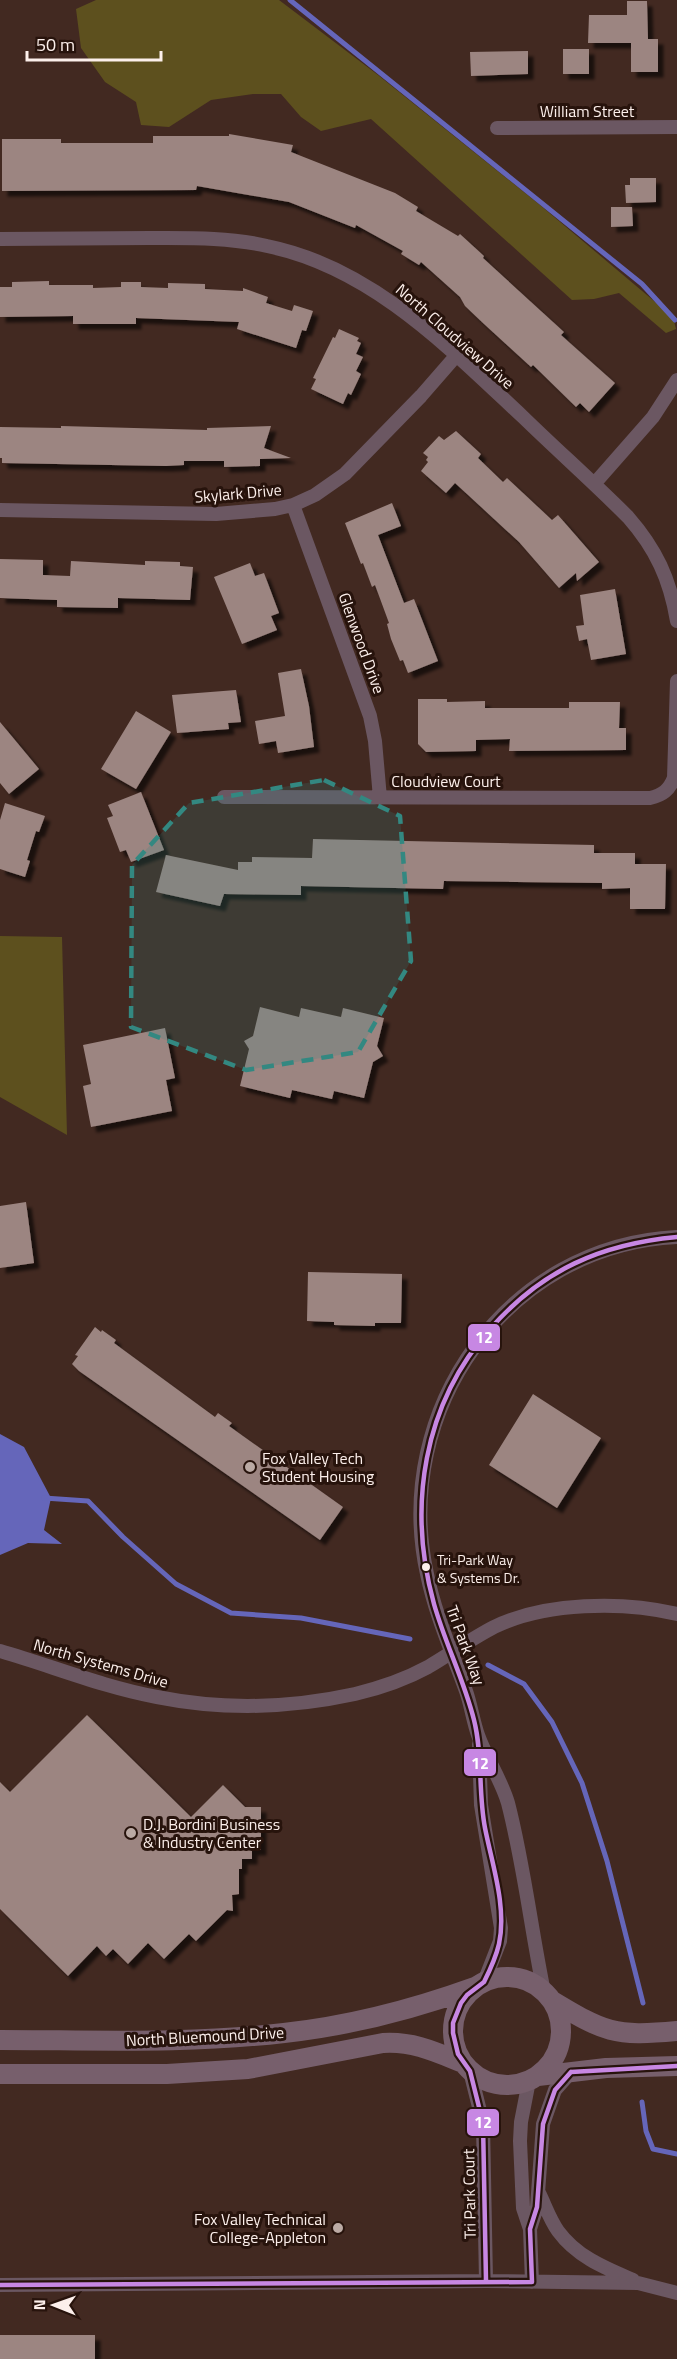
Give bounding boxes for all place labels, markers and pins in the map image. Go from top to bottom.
place label: Fox Valley Tech Student Housing [262,1446,374,1488]
marker: Fox Valley Tech Student Housing [243,1460,257,1474]
place label: Tri-Park Way & Systems Dr. [437,1549,520,1588]
marker: Tri-Park Way & Systems Dr. [420,1561,432,1573]
place label: D.J. Bordini Business & Industry Center [143,1812,280,1854]
marker: D.J. Bordini Business & Industry Center [124,1826,138,1840]
place label: Fox Valley Technical College-Appleton [194,2207,326,2249]
marker: Fox Valley Technical College-Appleton [331,2221,345,2235]

